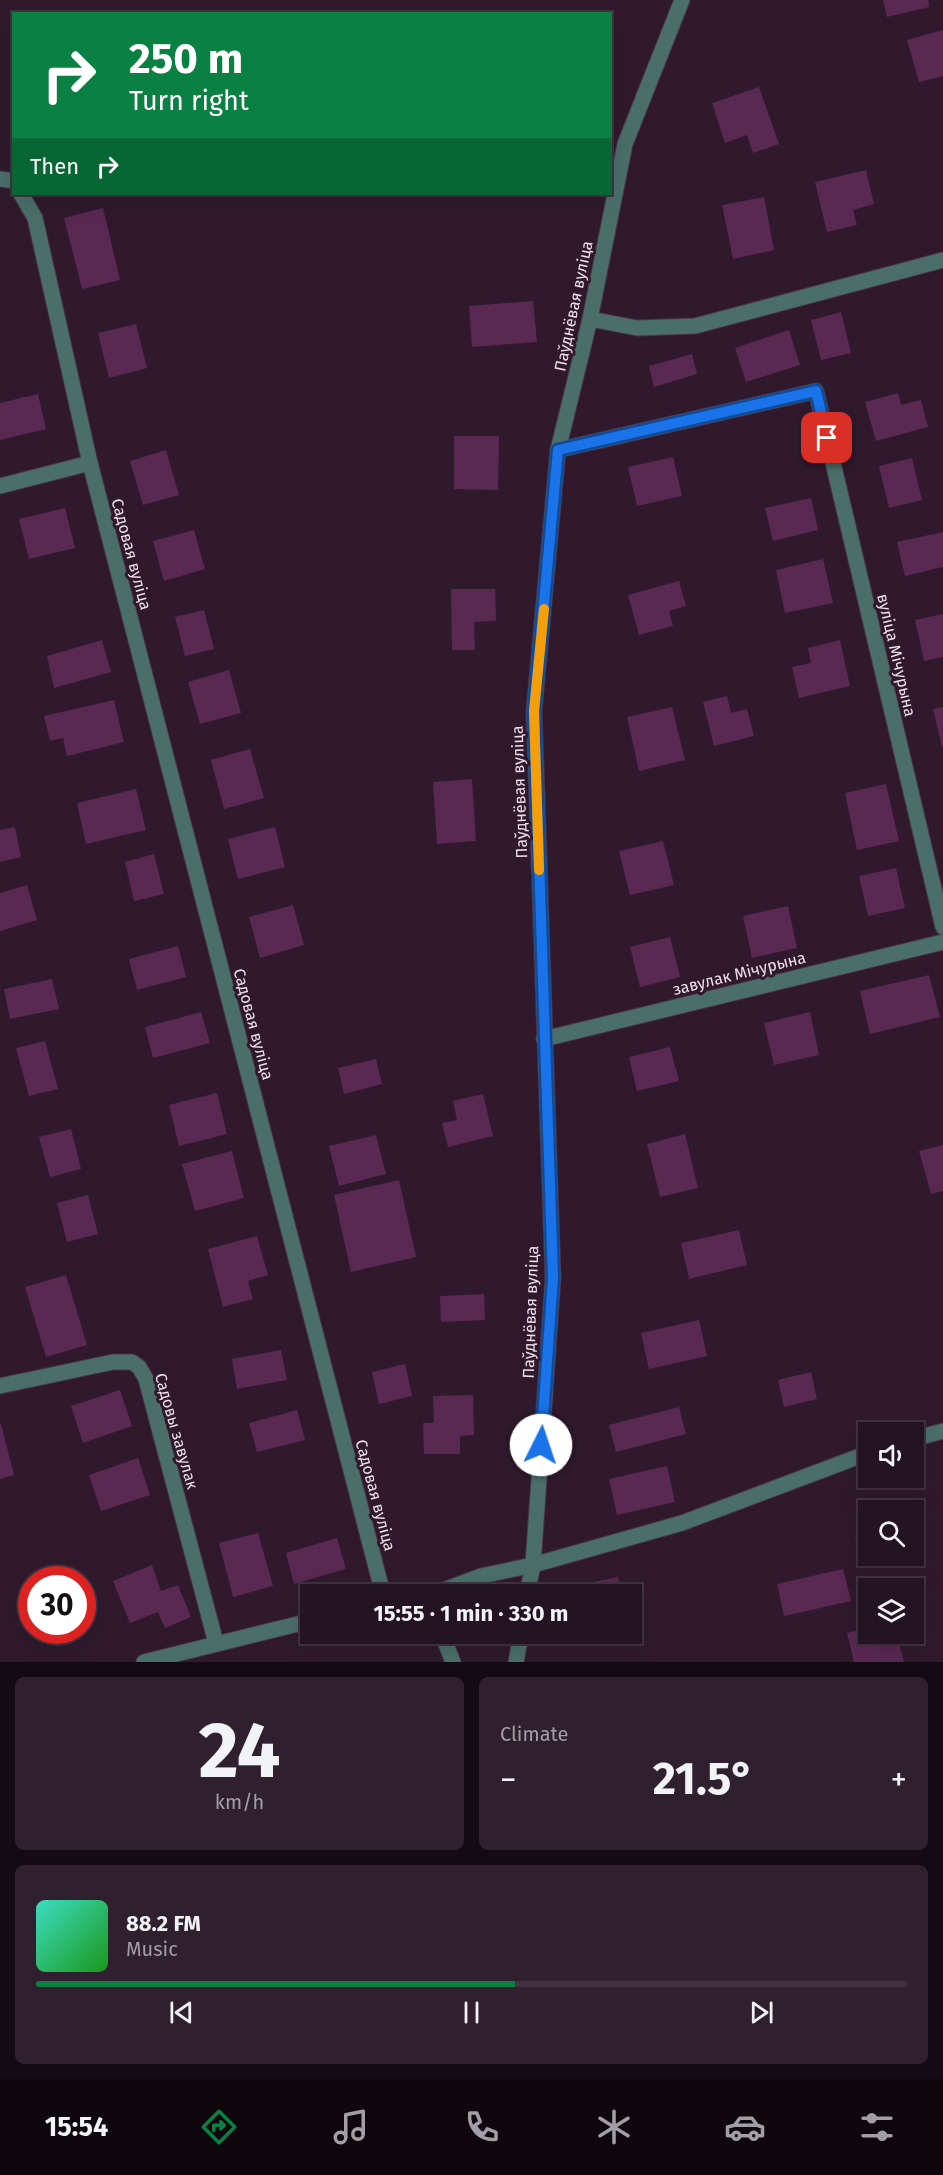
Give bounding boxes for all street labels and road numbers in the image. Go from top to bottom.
street label: Паўднёвая вуліца [550,239,597,373]
street label: Садовая вуліца [108,496,156,612]
street label: вуліца Мічурына [873,592,920,718]
street label: Паўднёвая вуліца [508,725,531,859]
street label: завулак Мічурына [671,948,808,999]
street label: Садовая вуліца [230,966,278,1082]
street label: Паўднёвая вуліца [519,1245,542,1379]
street label: Садовы завулак [151,1371,202,1492]
street label: Садовая вуліца [352,1437,400,1553]

